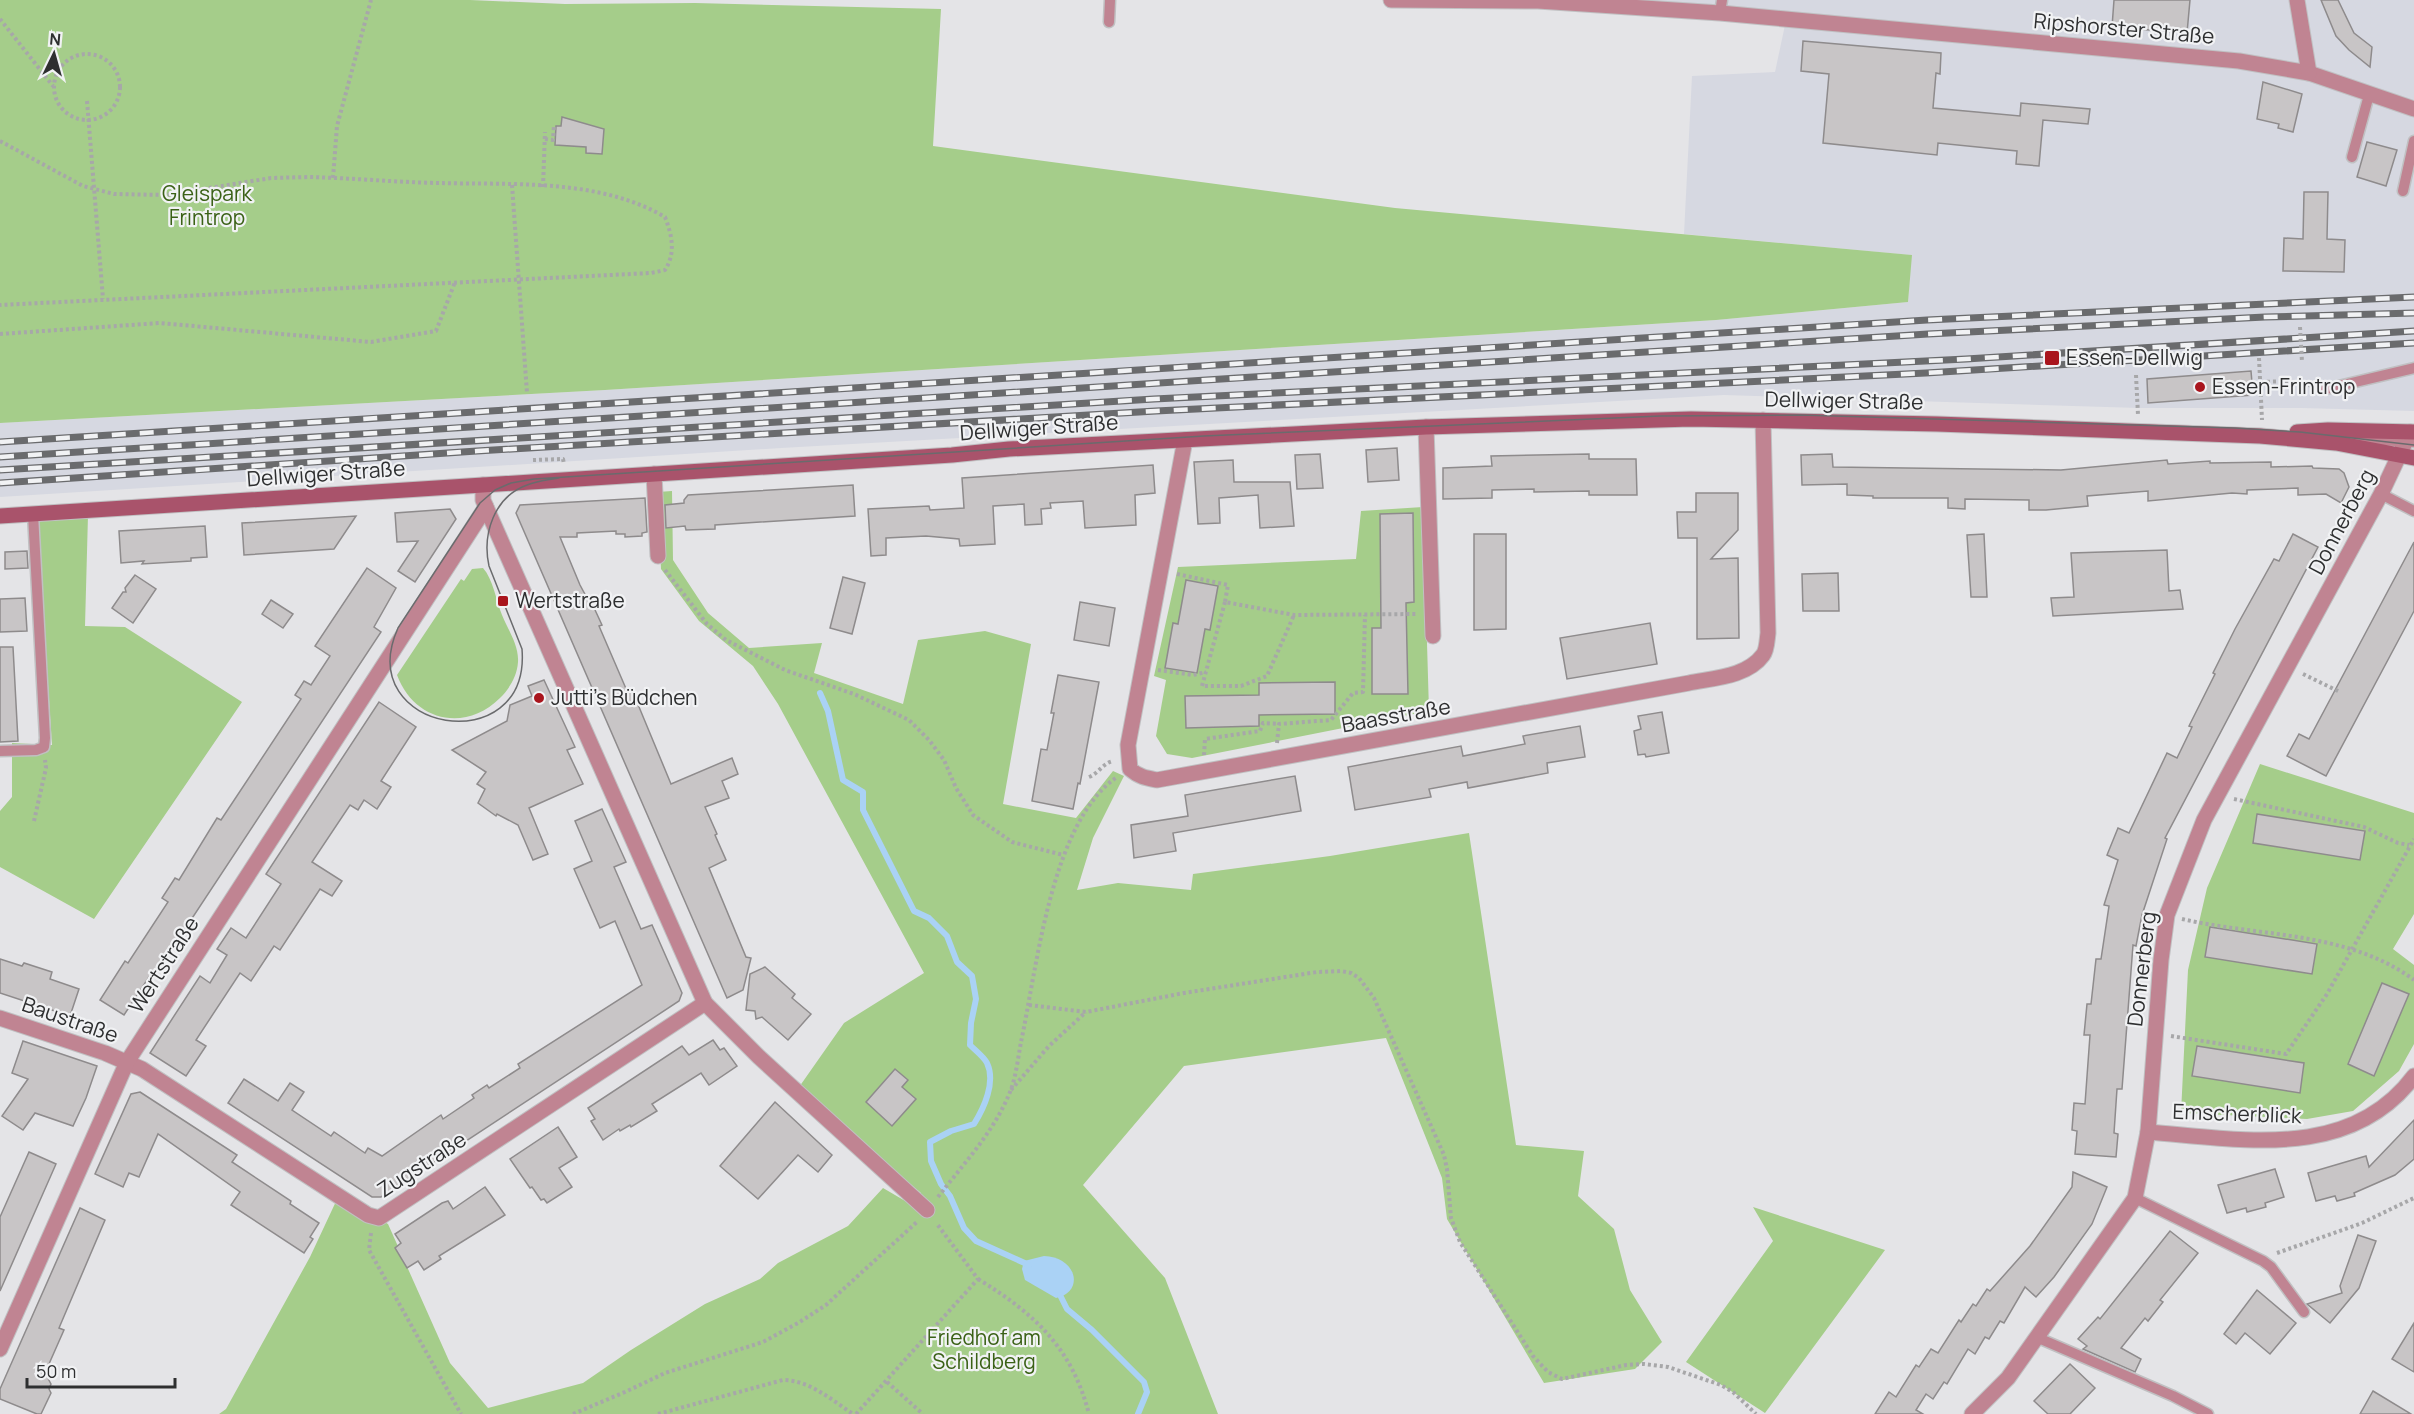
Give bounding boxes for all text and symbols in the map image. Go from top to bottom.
street label: Ripshorster Straße [2032,6,2216,50]
north arrow [24,24,84,84]
text: N [49,28,62,51]
park label: Gleispark Frintrop [162,179,253,231]
place label: Essen-Dellwig [2066,343,2203,371]
marker: Essen-Dellwig [2043,349,2061,367]
place label: Essen-Frintrop [2212,372,2355,400]
marker: Essen-Frintrop [2193,380,2207,394]
street label: Dellwiger Straße [1764,385,1924,415]
street label: Dellwiger Straße [959,408,1119,447]
street label: Dellwiger Straße [246,454,406,493]
street label: Donnerberg [2302,464,2381,579]
place label: Wertstraße [515,586,625,614]
marker: Wertstraße [496,594,510,608]
place label: Jutti's Büdchen [551,683,698,711]
marker: Jutti's Büdchen [532,691,546,705]
street label: Baasstraße [1339,692,1453,738]
street label: Donnerberg [2120,910,2162,1028]
street label: Wertstraße [122,911,205,1018]
street label: Baustraße [18,990,122,1049]
street label: Emscherblick [2172,1097,2303,1129]
street label: Zugstraße [372,1125,471,1203]
park label: Friedhof am Schildberg [927,1323,1041,1375]
scale bar [27,1351,176,1389]
text: 50 m [36,1359,76,1383]

